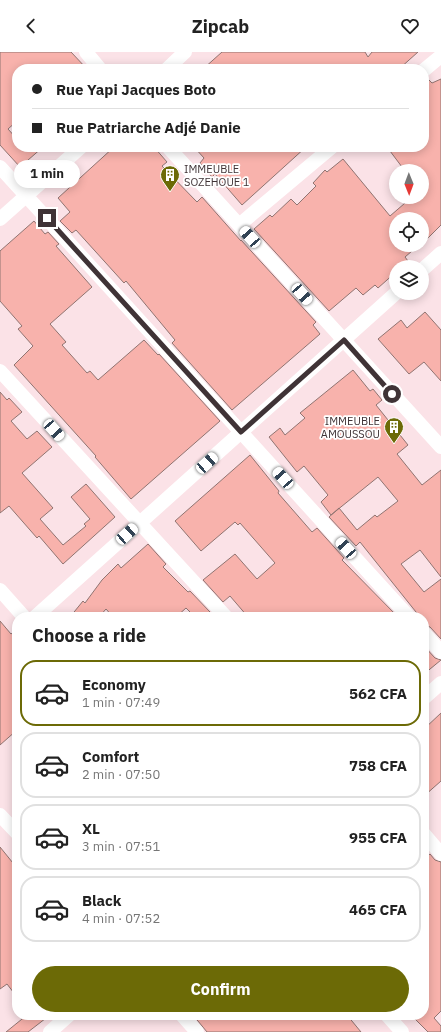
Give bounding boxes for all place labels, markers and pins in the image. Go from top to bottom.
place label: IMMEUBLE SOZEHOUE 1 [184,162,250,189]
building icon: IMMEUBLE SOZEHOUE 1 [159,164,181,192]
place label: IMMEUBLE AMOUSSOU [321,414,380,441]
building icon: IMMEUBLE AMOUSSOU [383,416,405,444]

